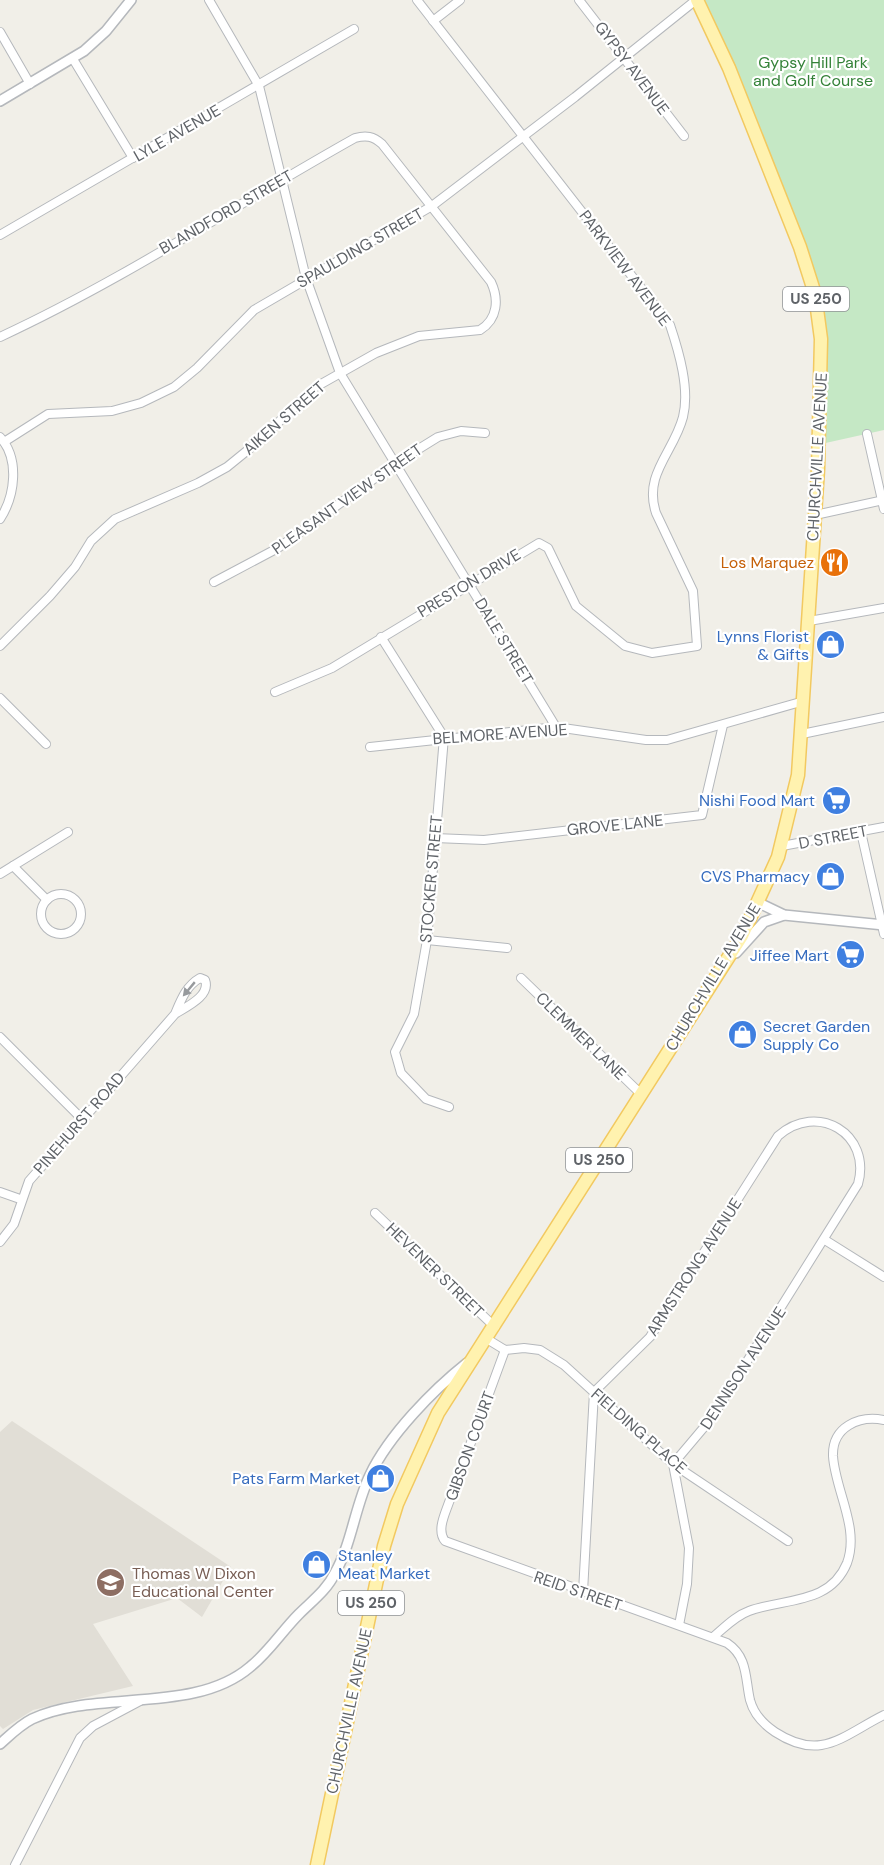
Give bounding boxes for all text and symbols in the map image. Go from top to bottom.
street label: GYPSY AVENUE [590,17,674,119]
park label: Gypsy Hill Park and Golf Course [753,52,873,91]
street label: LYLE AVENUE [130,100,224,166]
street label: BLANDFORD STREET [155,165,297,259]
street label: SPAULDING STREET [293,203,427,293]
street label: PARKVIEW AVENUE [574,206,676,330]
road number: US 250 [783,287,849,311]
street label: CHURCHVILLE AVENUE [802,372,832,542]
street label: AIKEN STREET [238,376,330,460]
street label: PLEASANT VIEW STREET [268,439,426,559]
street label: PRESTON DRIVE [413,544,525,622]
restaurant icon: Los Marquez [819,546,851,578]
place label: Los Marquez [721,552,814,573]
street label: DALE STREET [470,594,538,688]
place label: Lynns Florist & Gifts [717,626,809,665]
shop icon: Lynns Florist & Gifts [814,629,846,661]
street label: BELMORE AVENUE [432,719,568,749]
supermarket icon: Nishi Food Mart [820,784,852,816]
place label: Nishi Food Mart [699,790,815,811]
street label: GROVE LANE [566,810,664,840]
street label: STOCKER STREET [415,814,447,944]
street label: D STREET [797,820,869,854]
shop icon: CVS Pharmacy [815,860,847,892]
place label: CVS Pharmacy [701,866,810,887]
street label: CHURCHVILLE AVENUE [661,899,765,1055]
supermarket icon: Jiffee Mart [834,939,866,971]
place label: Jiffee Mart [750,945,829,966]
one-way arrow [183,981,196,996]
street label: CLEMMER LANE [531,988,631,1084]
place label: Secret Garden Supply Co [763,1016,870,1055]
shop icon: Secret Garden Supply Co [726,1019,758,1051]
street label: PINEHURST ROAD [29,1067,129,1179]
road number: US 250 [566,1148,632,1172]
street label: ARMSTRONG AVENUE [642,1194,746,1340]
street label: HEVENER STREET [382,1218,488,1322]
street label: DENNISON AVENUE [695,1303,791,1433]
street label: FIELDING PLACE [587,1384,691,1478]
street label: GIBSON COURT [440,1388,500,1504]
shop icon: Pats Farm Market [365,1462,397,1494]
place label: Pats Farm Market [232,1468,360,1489]
place label: Stanley Meat Market [338,1545,430,1584]
shop icon: Stanley Meat Market [301,1548,333,1580]
place label: Thomas W Dixon Educational Center [132,1563,274,1602]
school or university icon: Thomas W Dixon Educational Center [95,1566,127,1598]
street label: REID STREET [531,1566,625,1616]
road number: US 250 [338,1591,404,1615]
street label: CHURCHVILLE AVENUE [321,1626,377,1796]

